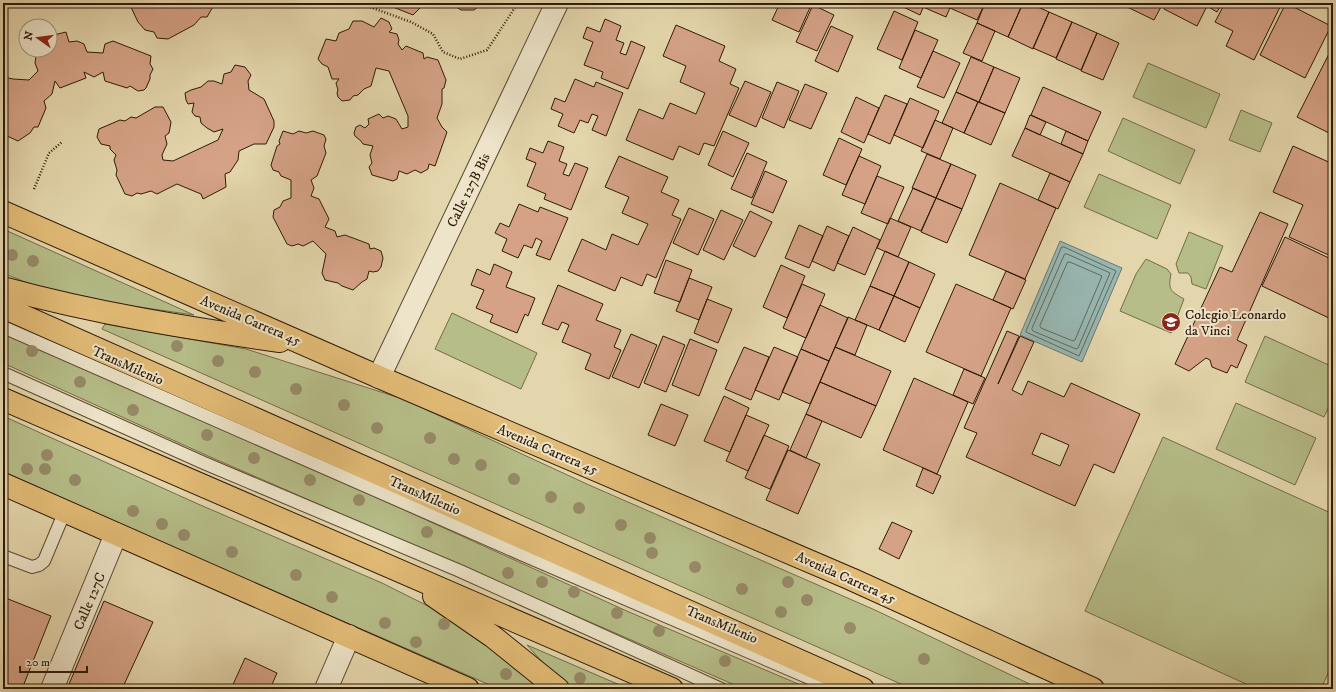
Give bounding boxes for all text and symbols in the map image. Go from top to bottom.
north arrow [18,18,58,58]
text: N [21,30,37,42]
street label: Calle 127B Bis [443,150,495,231]
street label: Avenida Carrera 45 [197,292,304,350]
place label: Colegio Leonardo da Vinci [1185,306,1286,340]
school or university icon: Colegio Leonardo da Vinci [1160,311,1182,333]
street label: TransMilenio [89,342,166,390]
street label: Avenida Carrera 45 [494,421,601,479]
street label: TransMilenio [386,472,463,520]
street label: Avenida Carrera 45 [793,548,899,608]
street label: Calle 127C [70,570,110,633]
street label: TransMilenio [683,602,760,648]
scale bar [20,648,87,674]
text: 20 m [26,655,50,670]

